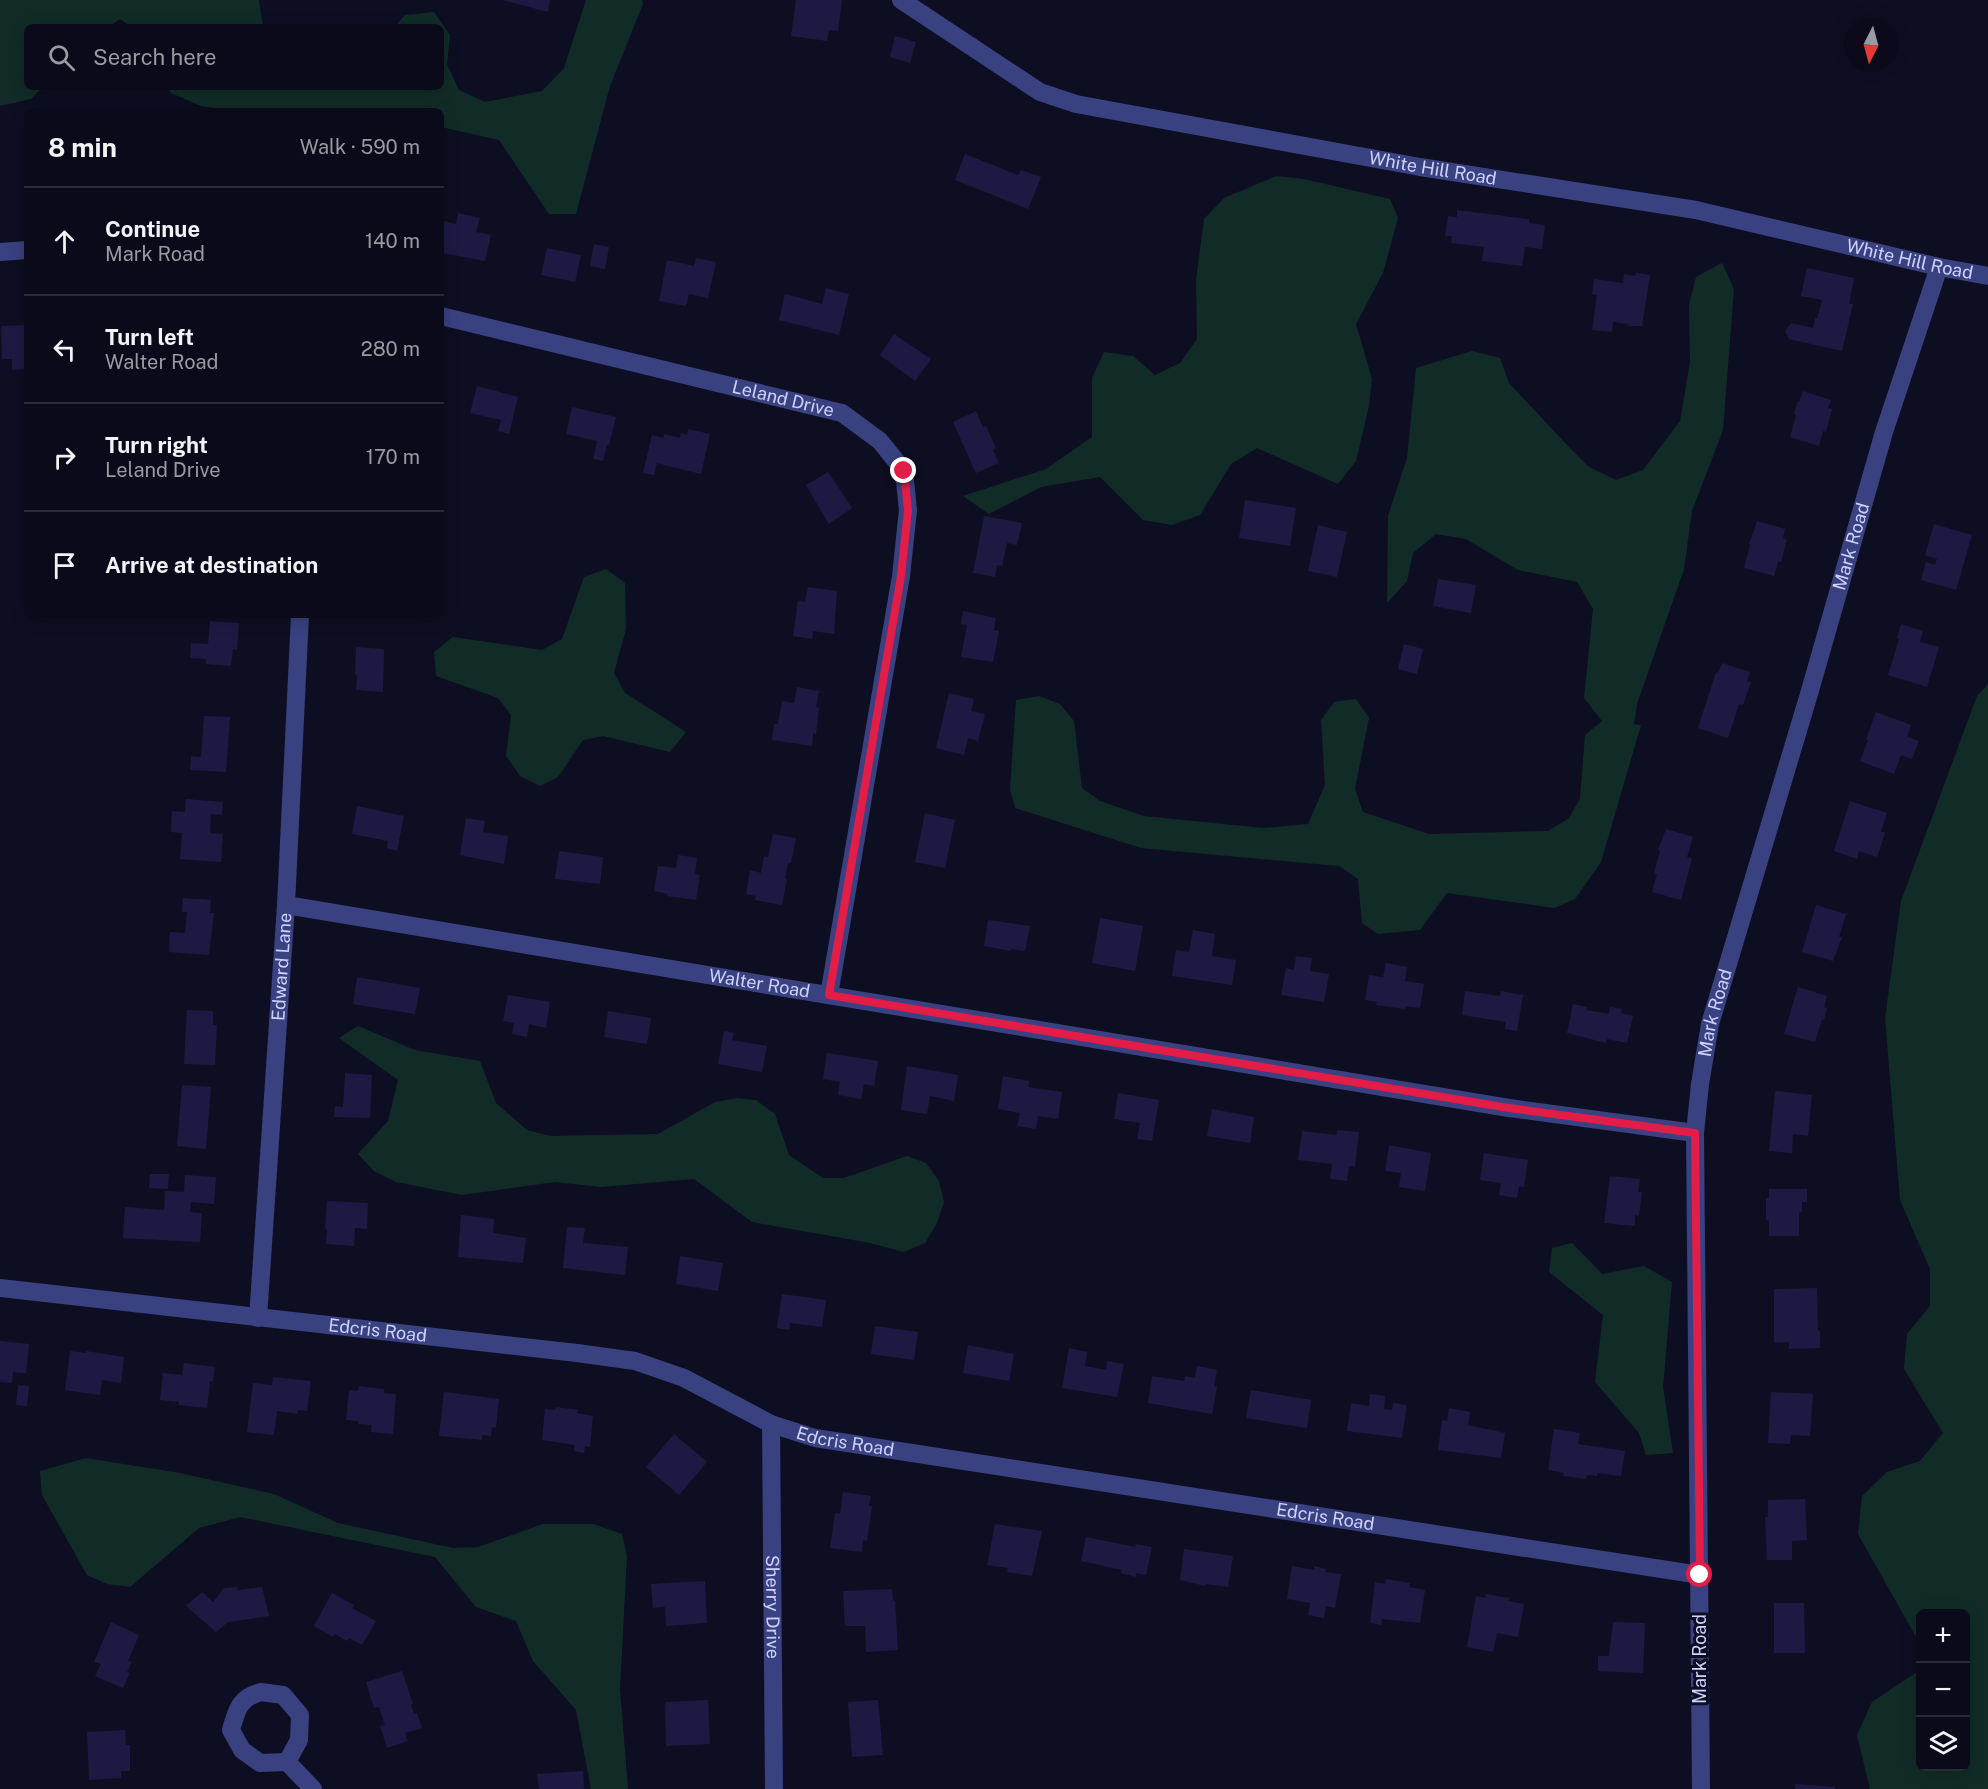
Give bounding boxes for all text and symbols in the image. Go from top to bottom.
north arrow [1844,18,1898,72]
search box [24,24,444,90]
icon: search [45,41,78,74]
text: Search here [93,44,217,70]
text: 8 min [48,132,117,163]
text: Walk · 590 m [300,135,420,159]
street label: White Hill Road [1367,147,1498,189]
text: Continue [105,216,200,242]
icon: ahead [48,225,81,258]
text: 140 m [365,229,420,253]
street label: White Hill Road [1844,235,1975,283]
text: Mark Road [105,242,205,266]
text: Turn left [105,324,194,350]
icon: left [48,333,81,366]
text: 280 m [361,337,420,361]
text: Walter Road [105,350,218,374]
street label: Leland Drive [730,376,836,421]
text: Turn right [105,432,208,458]
icon: right [48,441,81,474]
text: 170 m [366,445,420,469]
route end [890,457,916,483]
text: Leland Drive [105,458,221,482]
street label: Mark Road [1828,500,1873,593]
icon: arrive [48,549,81,582]
text: Arrive at destination [105,552,318,578]
street label: Edward Lane [267,912,295,1022]
street label: Walter Road [707,964,812,1002]
street label: Mark Road [1694,966,1736,1058]
street label: Edcris Road [327,1314,428,1346]
street label: Edcris Road [794,1422,896,1460]
street label: Edcris Road [1275,1499,1376,1534]
street label: Sherry Drive [762,1555,784,1659]
route start [1686,1561,1712,1587]
map controls [1916,1609,1970,1771]
button: + [1916,1609,1970,1663]
street label: Mark Road [1689,1614,1710,1704]
button: − [1916,1663,1970,1717]
button: layers [1916,1717,1970,1771]

